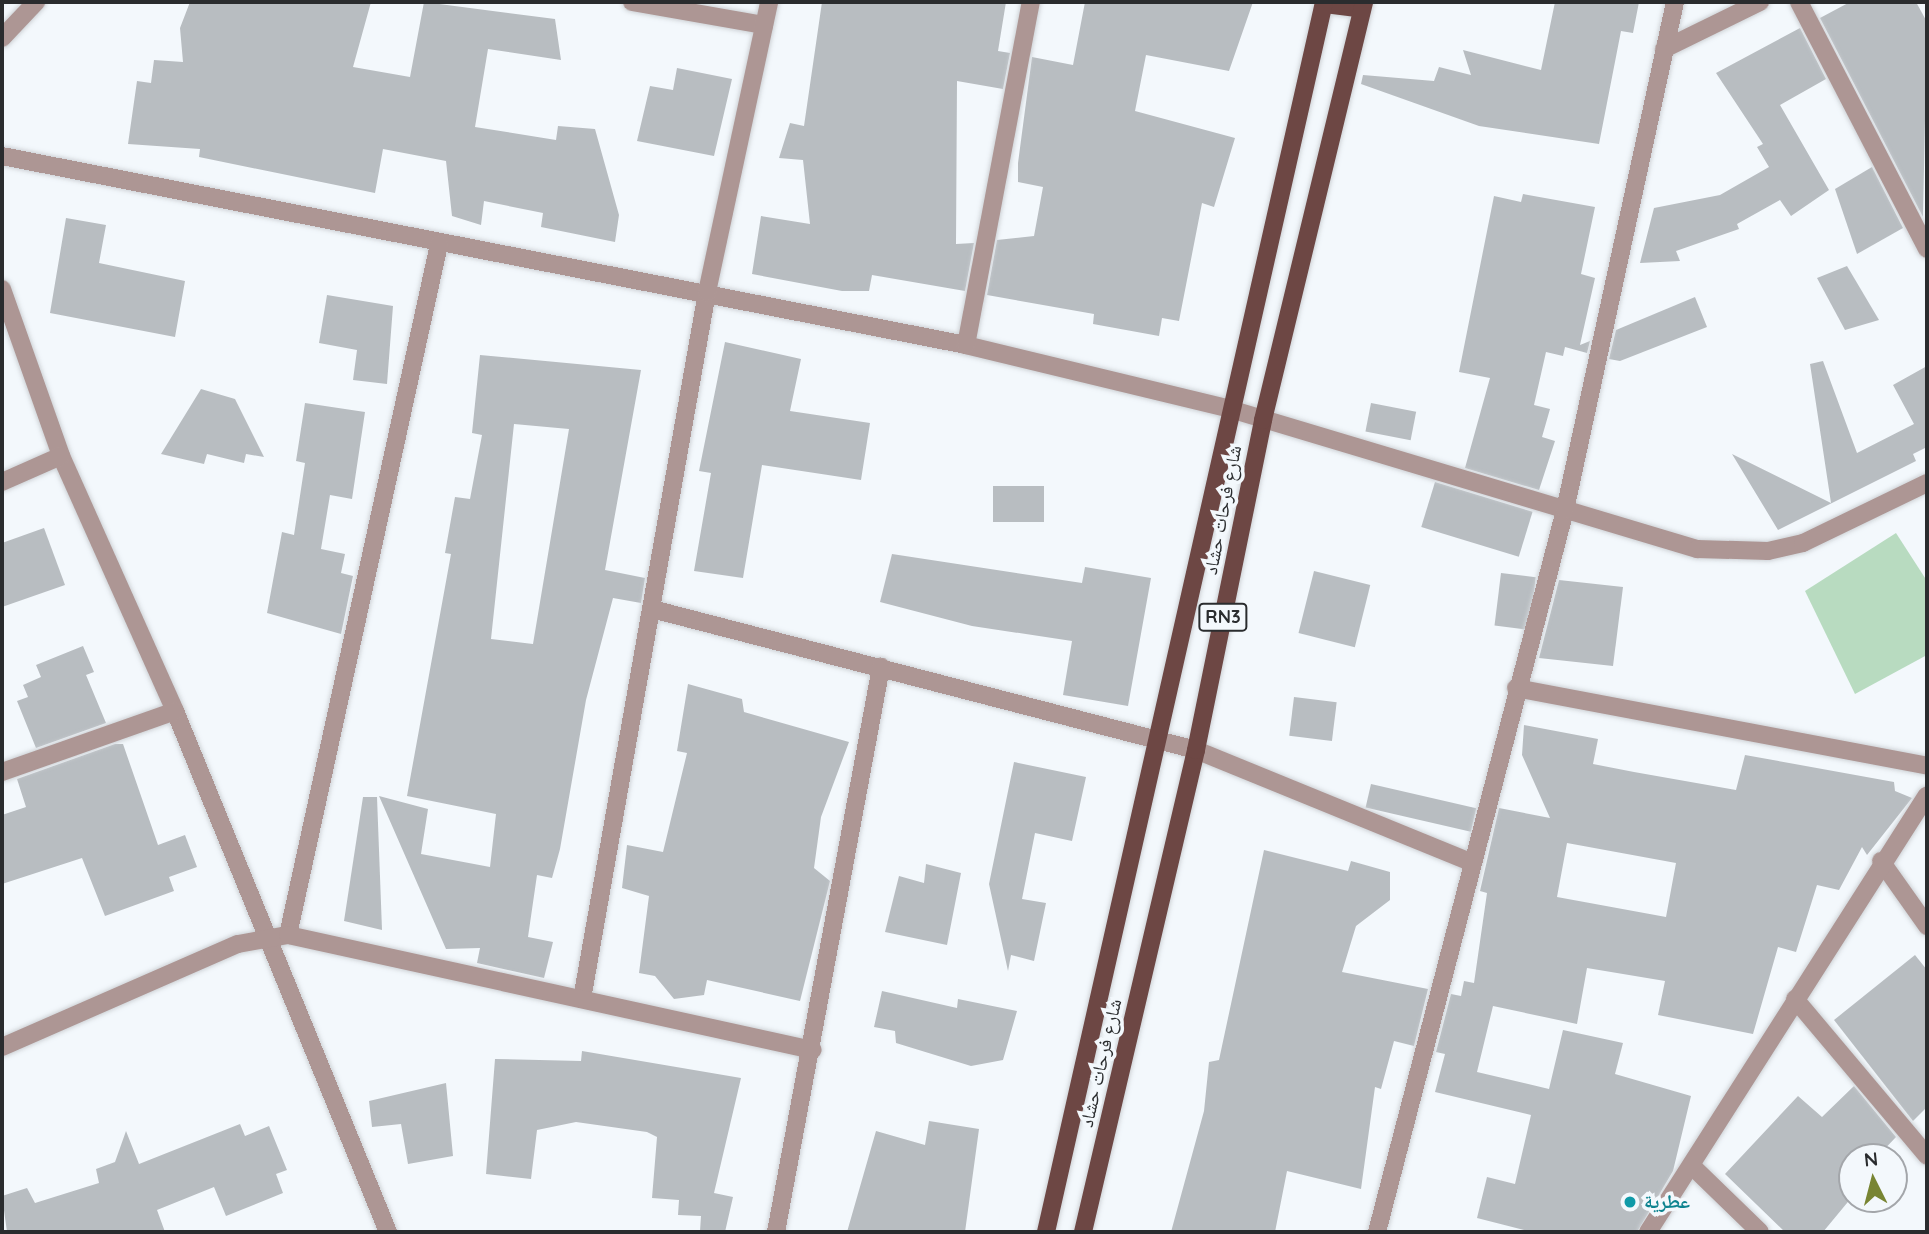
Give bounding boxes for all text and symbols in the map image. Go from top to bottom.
street label: شارع فرحات حشاد [1199,443,1247,577]
road number: RN3 [1197,602,1249,632]
street label: شارع فرحات حشاد [1075,997,1127,1129]
north arrow [1838,1143,1908,1213]
text: N [1863,1146,1879,1172]
place label: عطرية [1644,1191,1690,1213]
marker: عطرية [1622,1194,1638,1210]

